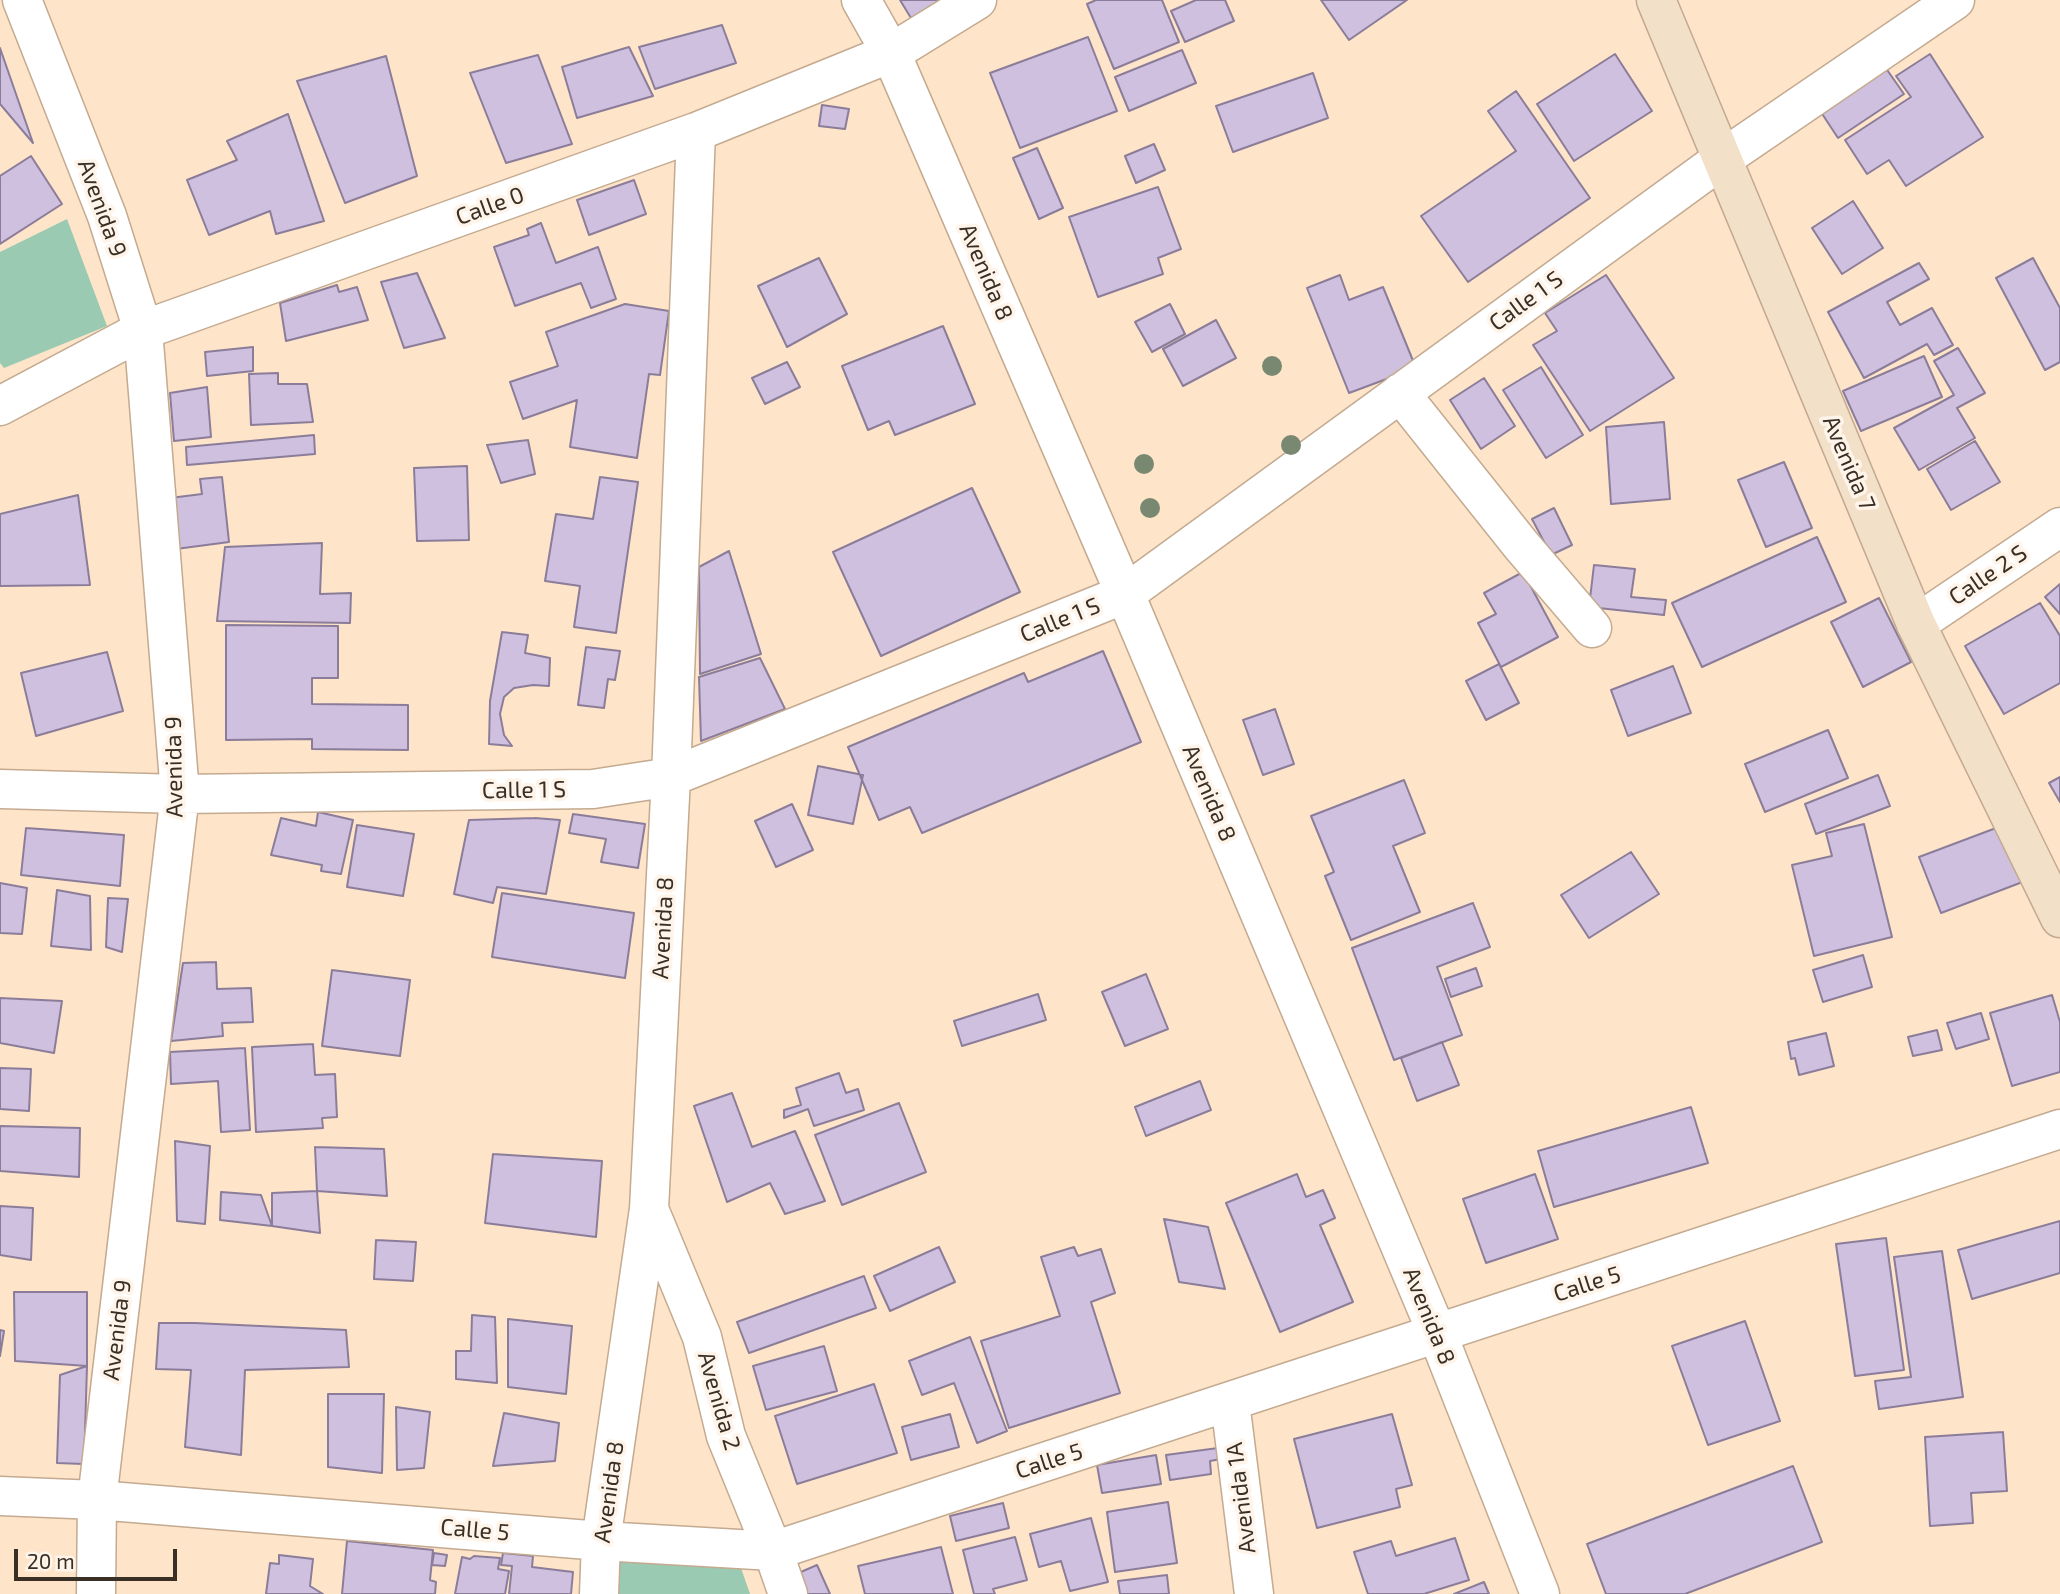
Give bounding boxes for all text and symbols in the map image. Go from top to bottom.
street label: Avenida 9 [72,156,132,260]
street label: Calle 0 [452,181,528,231]
street label: Avenida 8 [953,220,1019,324]
street label: Calle 1 S [1484,265,1568,337]
street label: Avenida 7 [1817,412,1881,514]
street label: Calle 2 S [1944,539,2032,611]
street label: Calle 1 S [1016,591,1104,649]
street label: Avenida 9 [159,716,189,818]
street label: Avenida 8 [1176,741,1242,845]
street label: Calle 1 S [482,775,566,805]
street label: Avenida 8 [647,876,679,980]
street label: Calle 5 [1550,1260,1624,1308]
street label: Avenida 8 [1397,1263,1461,1369]
street label: Avenida 9 [97,1278,137,1382]
street label: Avenida 2 [692,1349,746,1453]
street label: Calle 5 [1012,1437,1086,1485]
street label: Avenida 8 [588,1439,630,1545]
street label: Avenida 1A [1220,1441,1262,1555]
street label: Calle 5 [439,1513,511,1547]
scale bar [18,1534,180,1578]
text: 20 m [27,1548,75,1573]

